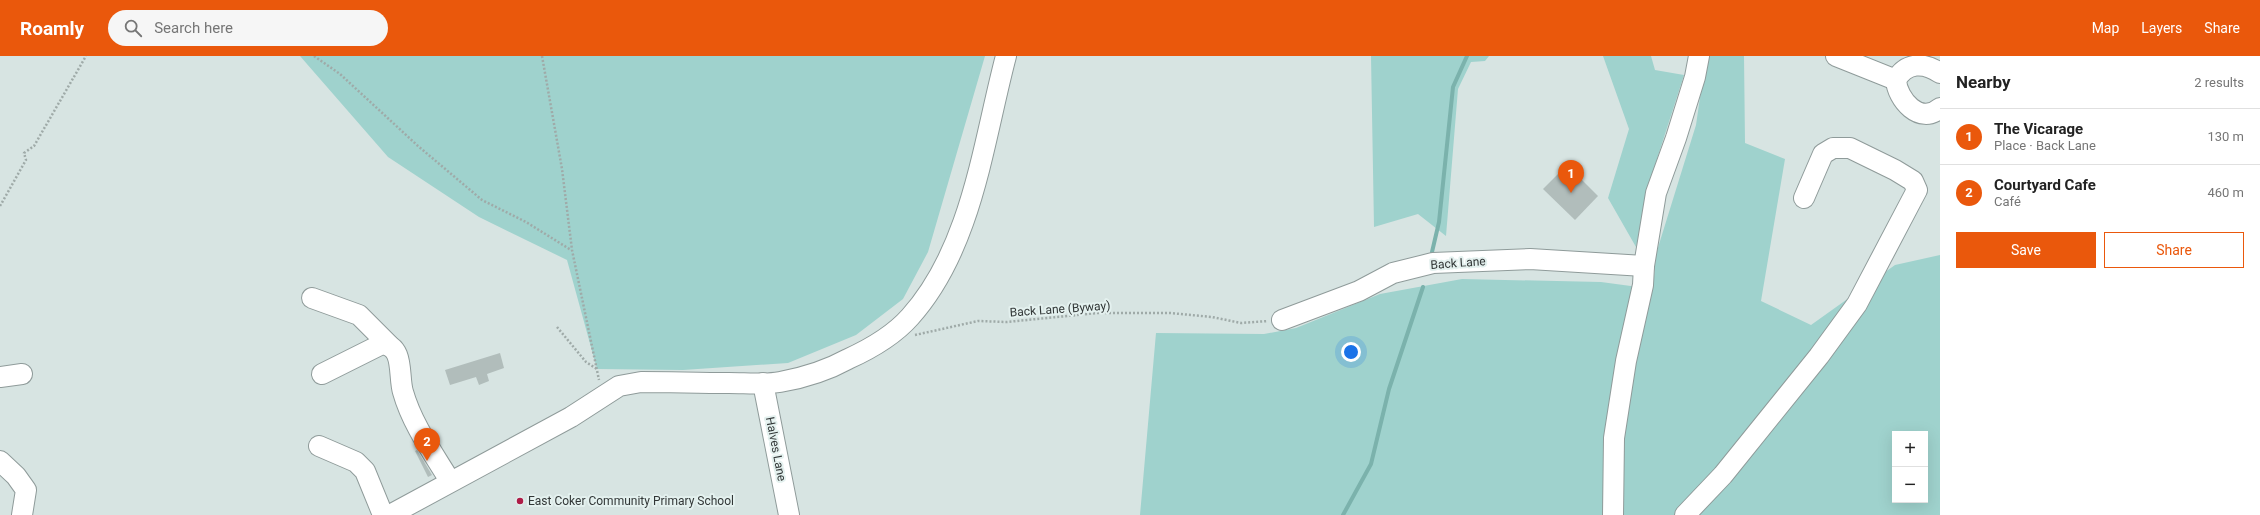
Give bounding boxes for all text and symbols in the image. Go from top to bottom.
search box [108,10,388,46]
text: Roamly [20,17,84,40]
icon: search [122,17,144,39]
text: Search here [154,19,233,37]
text: Map [2092,20,2119,36]
text: Layers [2141,20,2182,36]
text: Share [2204,20,2240,36]
text: Nearby [1956,72,2011,92]
text: 2 results [2194,75,2244,90]
text: The Vicarage [1994,120,2083,138]
text: 1 [1965,129,1973,144]
text: 130 m [2207,129,2244,144]
text: Place · Back Lane [1994,138,2096,153]
pin: 1 [1558,160,1584,193]
text: Courtyard Cafe [1994,176,2096,194]
text: 2 [1965,185,1973,200]
text: 460 m [2207,185,2244,200]
text: Café [1994,194,2021,209]
button: Save [1956,232,2096,268]
button: Share [2104,232,2244,268]
street label: Back Lane [1430,254,1486,272]
street label: Back Lane (Byway) [1009,298,1111,320]
your location [1341,342,1361,362]
street label: Halves Lane [763,416,789,482]
pin: 2 [414,428,440,461]
map controls [1892,431,1928,503]
button: + [1892,431,1928,467]
button: − [1892,467,1928,503]
place label: East Coker Community Primary School [528,494,734,508]
marker: East Coker Community Primary School [515,496,525,506]

